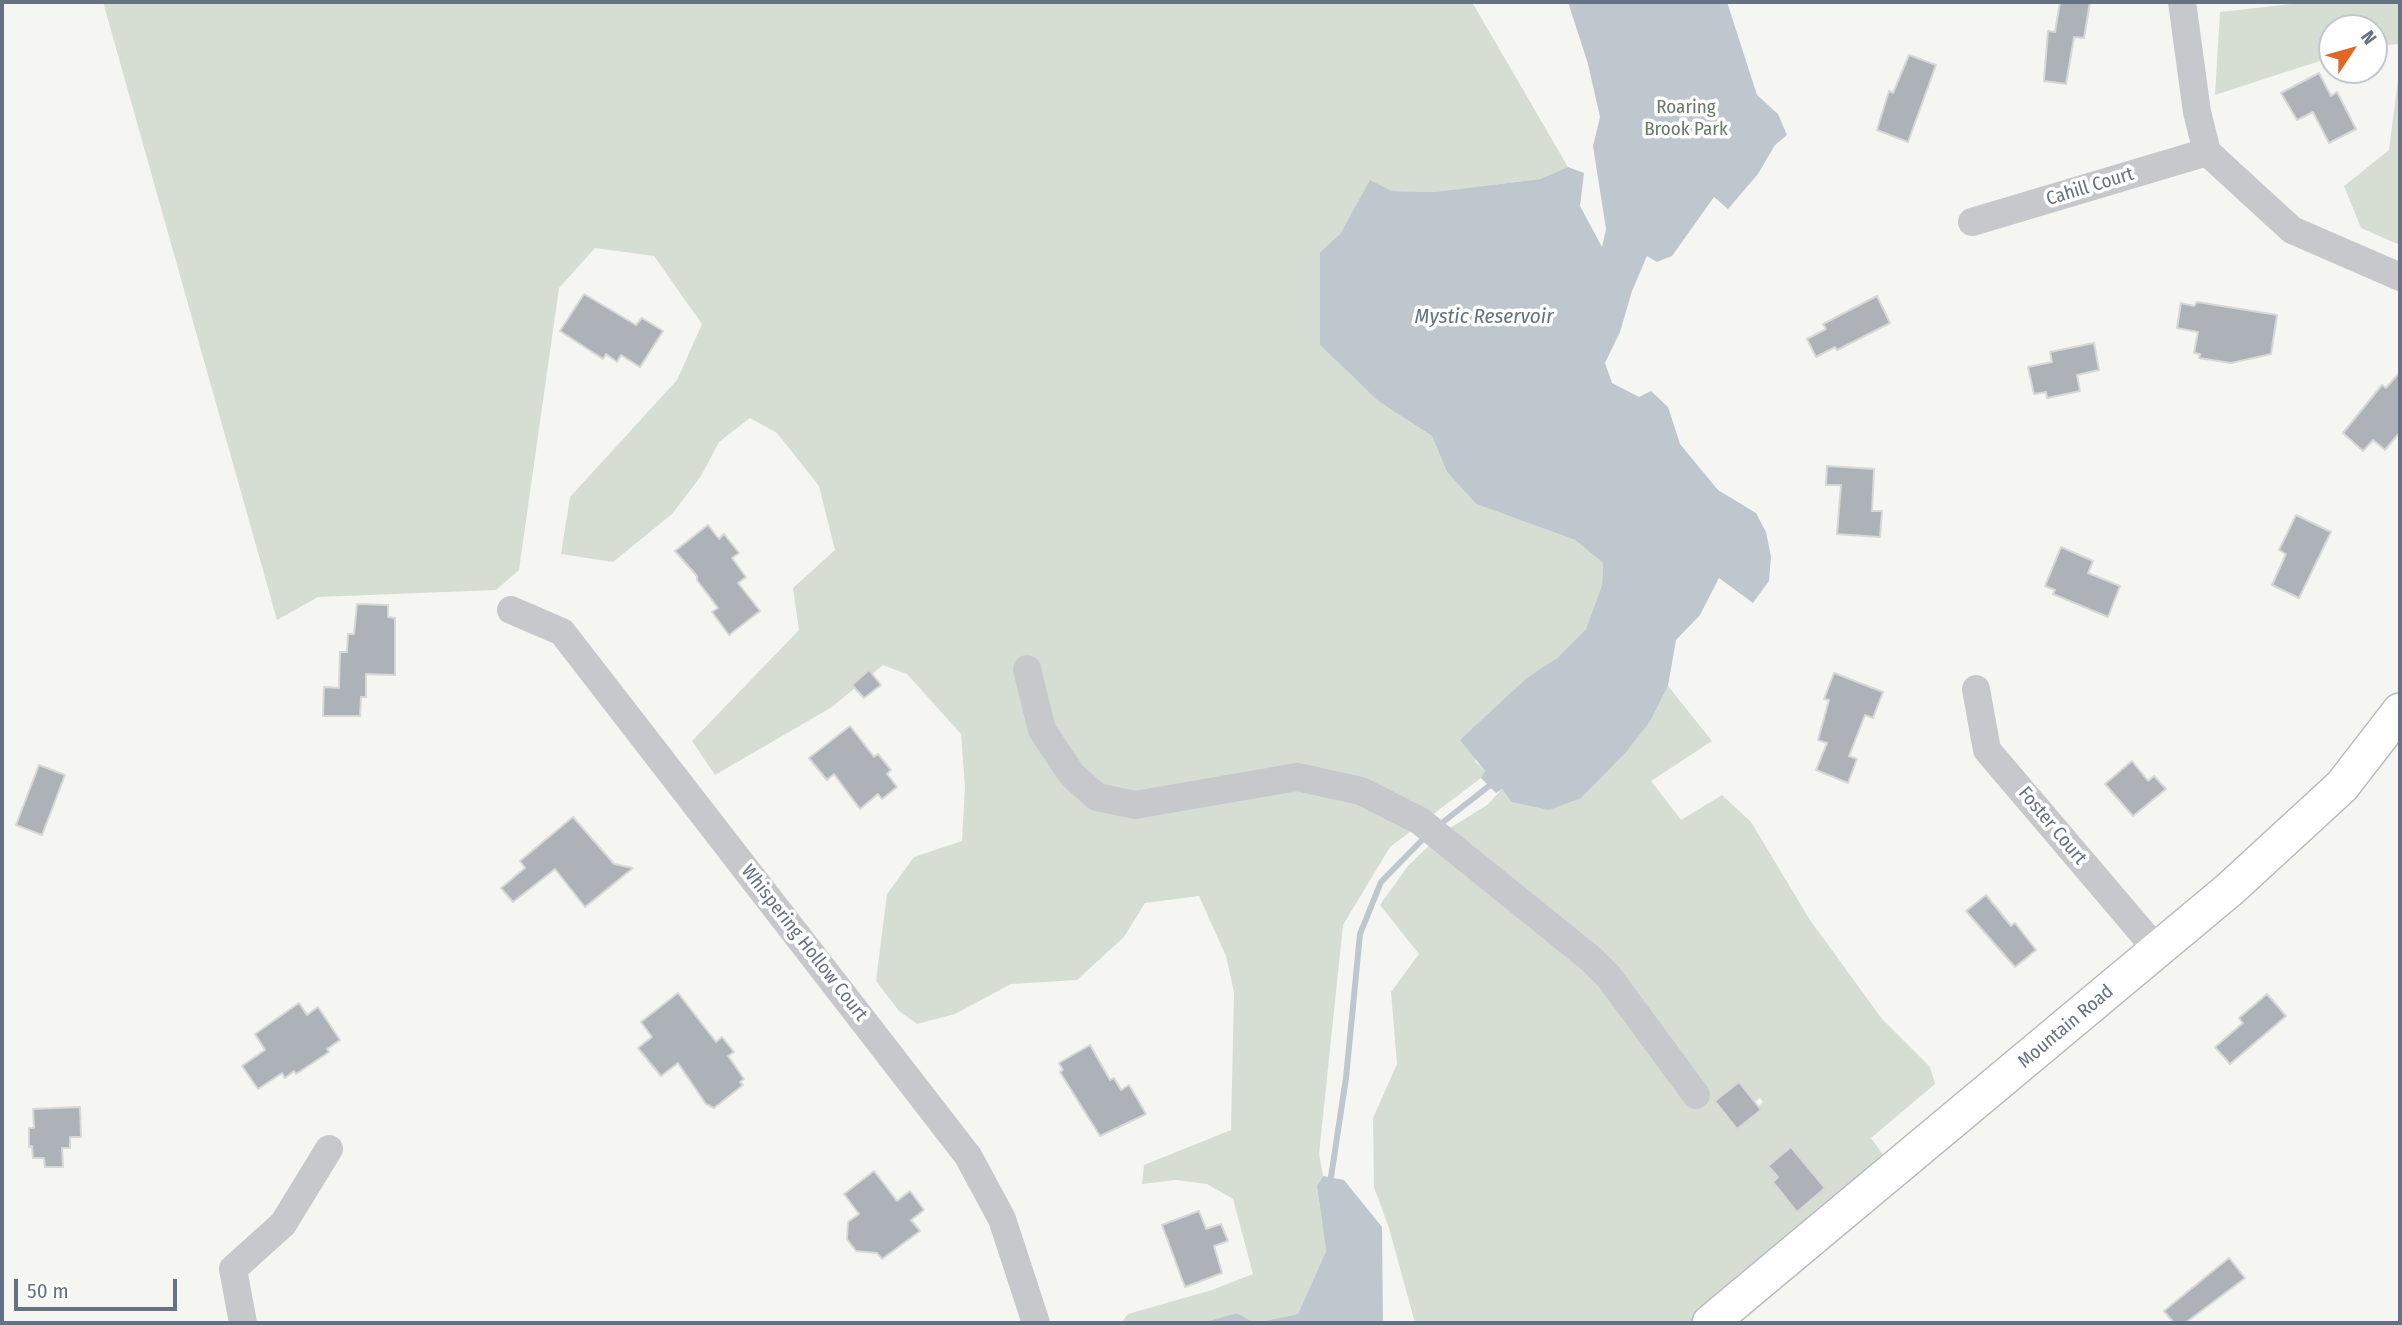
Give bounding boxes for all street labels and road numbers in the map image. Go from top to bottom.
street label: Cahill Court [2044,163,2136,211]
street label: Foster Court [2013,783,2091,869]
street label: Whispering Hollow Court [736,860,872,1026]
street label: Mountain Road [2014,981,2118,1073]

